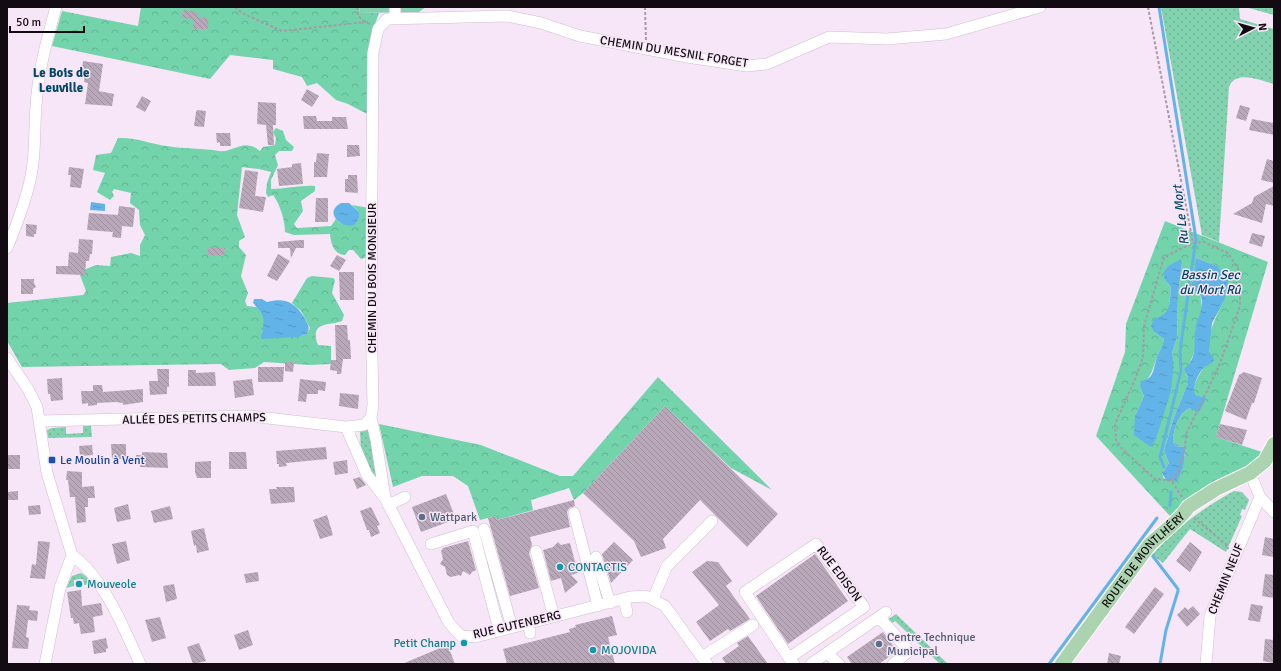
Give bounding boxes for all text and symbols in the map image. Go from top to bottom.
scale bar [10,8,84,34]
north arrow [1233,8,1273,48]
text: 50 m [16,15,41,30]
text: N [1256,23,1269,31]
street label: CHEMIN DU MESNIL FORGET [599,33,749,71]
district label: Le Bois de Leuville [33,65,90,96]
water label: Ru Le Mort [1169,183,1193,246]
street label: CHEMIN DU BOIS MONSIEUR [365,203,380,353]
water label: Bassin Sec du Mort Rû [1179,267,1241,298]
street label: ALLÉE DES PETITS CHAMPS [122,410,266,428]
place label: Le Moulin à Vent [60,453,145,468]
marker: Le Moulin à Vent [47,455,57,465]
street label: ROUTE DE MONTLHÉRY [1098,509,1188,611]
place label: Wattpark [430,510,477,525]
marker: Wattpark [417,512,427,522]
street label: CHEMIN NEUF [1205,541,1247,617]
street label: RUE EDISON [813,543,865,605]
place label: CONTACTIS [568,560,627,575]
marker: CONTACTIS [555,562,565,572]
place label: Mouveole [87,577,136,592]
marker: Mouveole [74,579,84,589]
street label: RUE GUTENBERG [472,608,562,642]
place label: Centre Technique Municipal [887,630,976,659]
place label: Petit Champ [393,636,456,651]
marker: Petit Champ [459,638,469,648]
marker: Centre Technique Municipal [874,639,884,649]
place label: MOJOVIDA [601,643,657,658]
marker: MOJOVIDA [588,645,598,655]

